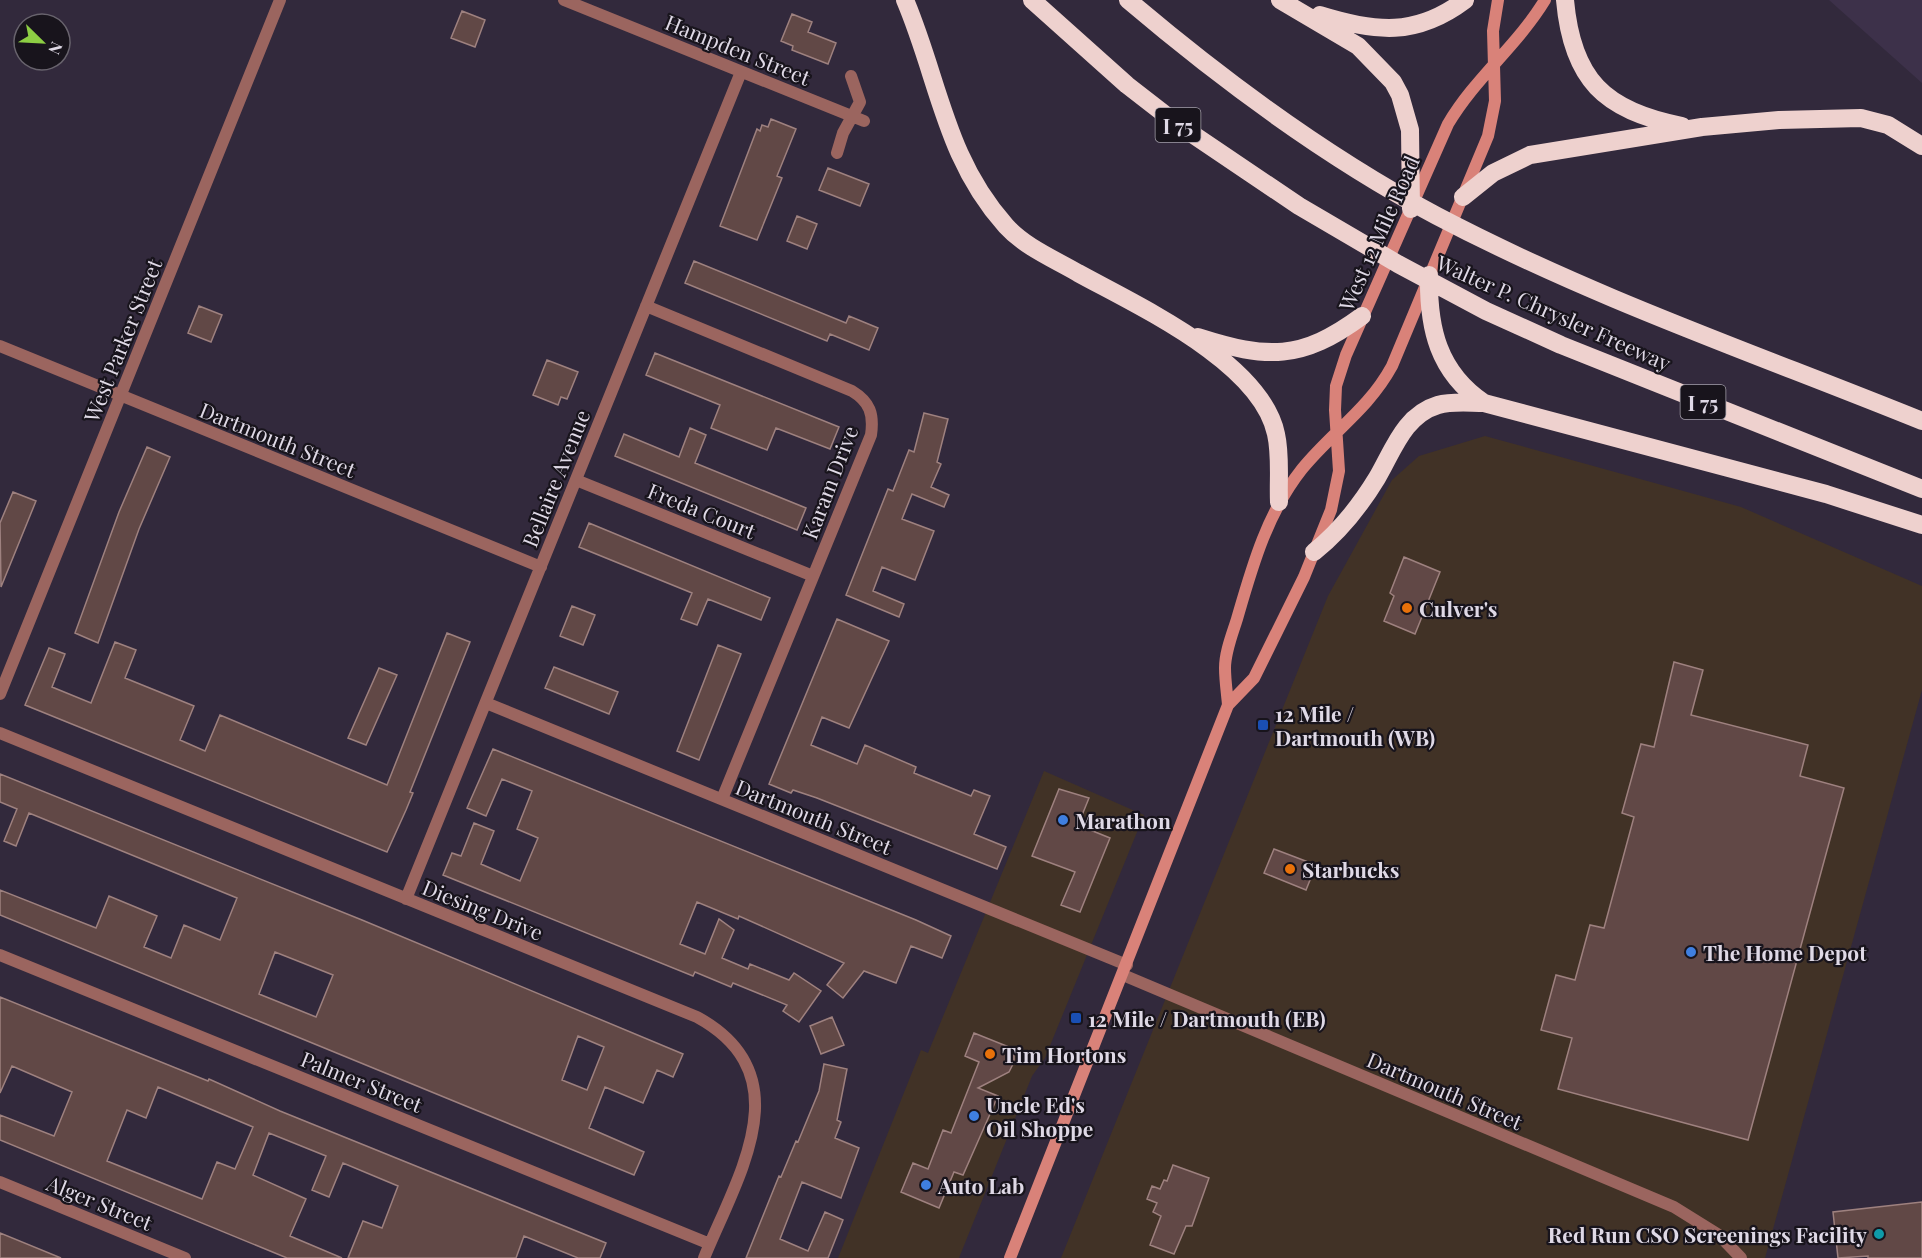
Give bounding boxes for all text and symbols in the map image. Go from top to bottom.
street label: Hampden Street [661,7,815,91]
north arrow [12,12,72,72]
text: N [44,39,68,58]
road number: I 75 [1156,108,1200,142]
street label: West 12 Mile Road [1331,151,1425,316]
street label: Walter P. Chrysler Freeway [1432,247,1676,377]
street label: West Parker Street [76,254,168,427]
road number: I 75 [1680,385,1726,419]
street label: Dartmouth Street [196,395,361,483]
street label: Bellaire Avenue [515,405,595,551]
street label: Karam Drive [795,421,863,543]
street label: Freda Court [644,476,761,545]
place label: Culver's [1419,594,1498,622]
marker: Culver's [1400,601,1414,615]
place label: 12 Mile / Dartmouth (WB) [1275,699,1435,751]
marker: 12 Mile / Dartmouth (WB) [1256,718,1270,732]
street label: Dartmouth Street [732,772,897,860]
place label: Marathon [1075,806,1171,834]
marker: Marathon [1056,813,1070,827]
place label: Starbucks [1302,855,1399,883]
marker: Starbucks [1283,862,1297,876]
street label: Diesing Drive [419,872,547,946]
place label: The Home Depot [1703,938,1867,966]
marker: The Home Depot [1684,945,1698,959]
place label: 12 Mile / Dartmouth (EB) [1088,1004,1326,1032]
marker: 12 Mile / Dartmouth (EB) [1069,1011,1083,1025]
place label: Tim Hortons [1002,1040,1126,1068]
street label: Palmer Street [297,1044,427,1118]
street label: Dartmouth Street [1363,1045,1527,1136]
marker: Tim Hortons [983,1047,997,1061]
place label: Uncle Ed's Oil Shoppe [986,1090,1093,1142]
marker: Uncle Ed's Oil Shoppe [967,1109,981,1123]
street label: Alger Street [42,1168,157,1236]
place label: Auto Lab [937,1171,1024,1199]
marker: Auto Lab [919,1178,933,1192]
place label: Red Run CSO Screenings Facility [1548,1220,1867,1248]
marker: Red Run CSO Screenings Facility [1872,1227,1886,1241]

